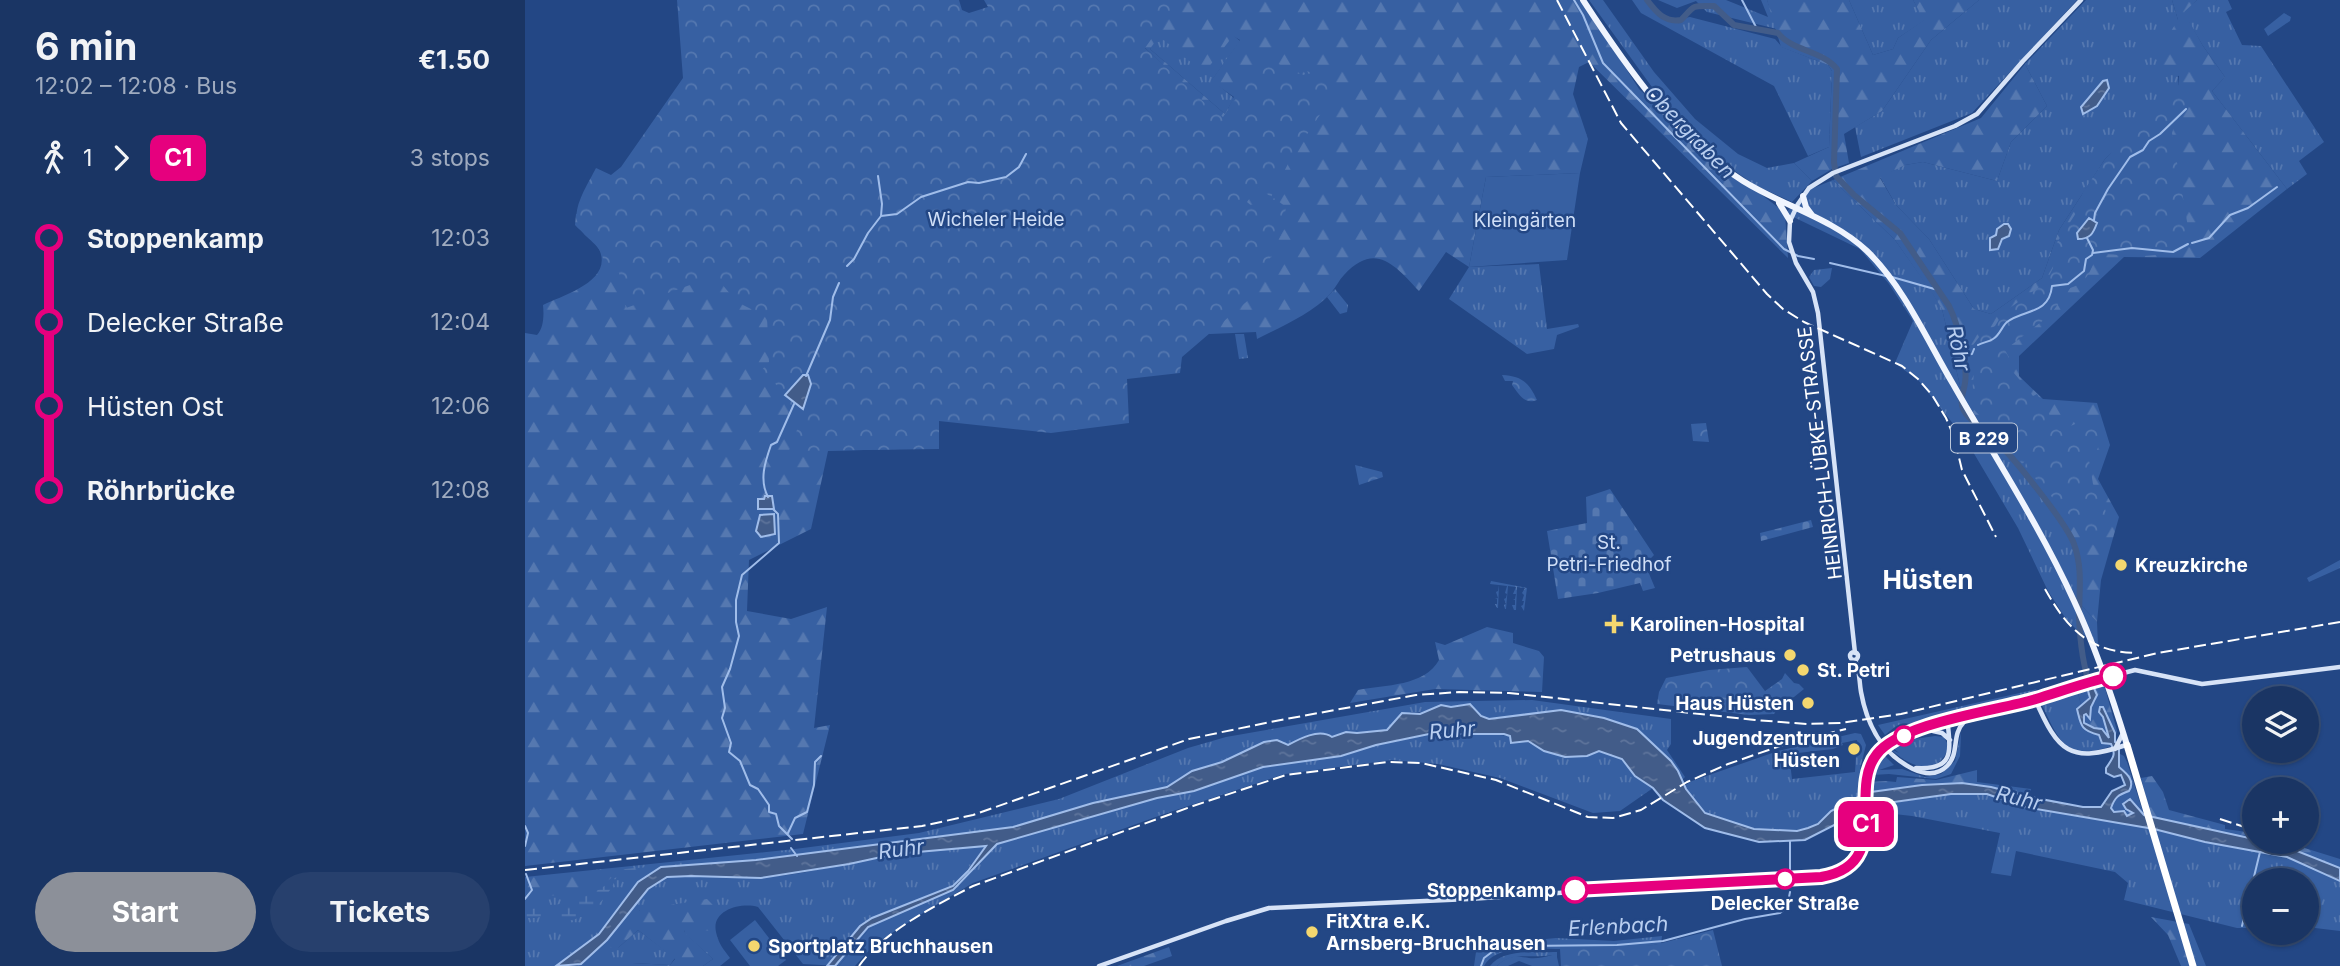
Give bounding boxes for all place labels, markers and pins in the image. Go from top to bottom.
place label: Kreuzkirche [2135,554,2248,577]
marker: Kreuzkirche [2113,557,2129,573]
place label: Karolinen-Hospital [1630,613,1805,636]
marker: Karolinen-Hospital [1604,614,1624,634]
place label: Petrushaus [1670,644,1776,667]
marker: Petrushaus [1782,647,1798,663]
place label: St. Petri [1817,659,1890,682]
marker: St. Petri [1795,662,1811,678]
unlabelled marker [2100,663,2126,689]
place label: Haus Hüsten [1675,692,1794,715]
marker: Haus Hüsten [1800,695,1816,711]
unlabelled marker [1894,726,1914,746]
place label: Jugendzentrum Hüsten [1692,727,1840,772]
marker: Jugendzentrum Hüsten [1846,741,1862,757]
marker: Delecker Straße [1775,869,1795,889]
marker: Stoppenkamp [1562,877,1588,903]
place label: Stoppenkamp [1427,879,1556,902]
place label: Delecker Straße [1711,892,1859,915]
place label: FitXtra e.K. Arnsberg-Bruchhausen [1326,910,1546,955]
marker: FitXtra e.K. Arnsberg-Bruchhausen [1304,924,1320,940]
place label: Sportplatz Bruchhausen [768,935,993,958]
marker: Sportplatz Bruchhausen [746,938,762,954]

